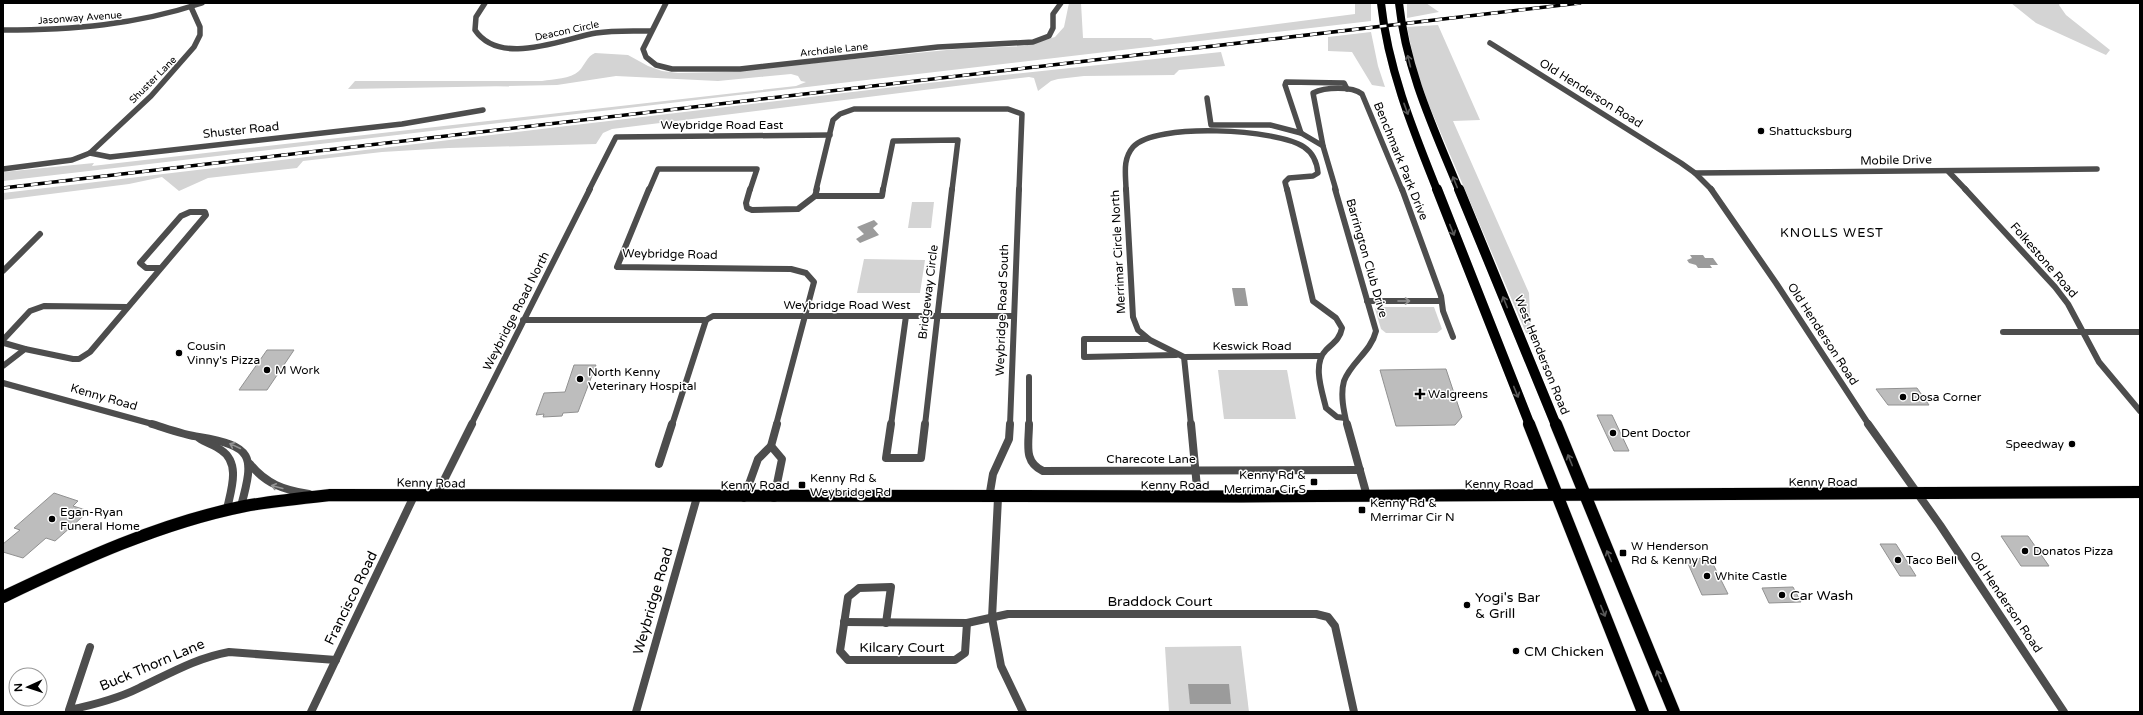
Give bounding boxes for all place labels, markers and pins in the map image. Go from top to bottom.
place label: Shattucksburg [1769,124,1852,138]
marker: Shattucksburg [1756,126,1766,136]
place label: Cousin Vinny's Pizza [187,339,260,367]
marker: Cousin Vinny's Pizza [174,348,184,358]
place label: M Work [275,363,320,377]
marker: M Work [262,365,272,375]
place label: North Kenny Veterinary Hospital [588,365,696,393]
marker: North Kenny Veterinary Hospital [575,374,585,384]
place label: Walgreens [1428,387,1488,401]
marker: Walgreens [1415,389,1425,399]
place label: Dosa Corner [1911,390,1982,404]
marker: Dosa Corner [1898,392,1908,402]
place label: Dent Doctor [1621,426,1691,440]
marker: Dent Doctor [1608,428,1618,438]
place label: Speedway [2005,437,2065,451]
marker: Speedway [2067,439,2077,449]
place label: Kenny Rd & Merrimar Cir S [1224,468,1306,496]
place label: Kenny Rd & Weybridge Rd [810,471,891,499]
marker: Kenny Rd & Merrimar Cir S [1309,477,1319,487]
marker: Kenny Rd & Weybridge Rd [797,480,807,490]
place label: Kenny Rd & Merrimar Cir N [1370,496,1455,524]
place label: Egan-Ryan Funeral Home [60,505,140,533]
marker: Kenny Rd & Merrimar Cir N [1357,505,1367,515]
marker: Egan-Ryan Funeral Home [47,514,57,524]
place label: W Henderson Rd & Kenny Rd [1631,539,1717,567]
place label: Donatos Pizza [2033,544,2113,558]
marker: Donatos Pizza [2020,546,2030,556]
marker: W Henderson Rd & Kenny Rd [1618,548,1628,558]
place label: Taco Bell [1906,553,1957,567]
marker: Taco Bell [1893,555,1903,565]
place label: White Castle [1715,569,1787,583]
marker: White Castle [1702,571,1712,581]
place label: Car Wash [1790,587,1853,604]
place label: Yogi's Bar & Grill [1475,589,1541,622]
marker: Car Wash [1777,590,1787,600]
marker: Yogi's Bar & Grill [1462,600,1472,610]
place label: CM Chicken [1524,643,1604,660]
marker: CM Chicken [1511,646,1521,656]

